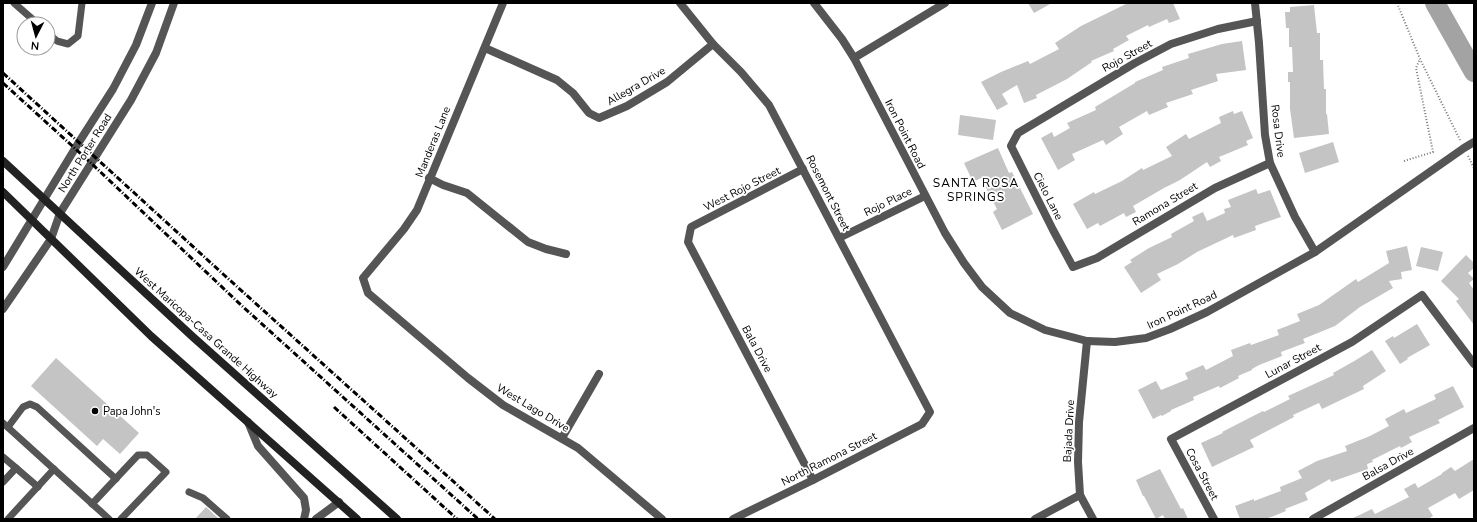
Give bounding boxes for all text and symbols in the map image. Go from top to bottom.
north arrow [16,16,56,56]
street label: Rojo Street [1099,36,1155,76]
text: N [30,38,40,53]
street label: Allegra Drive [604,63,668,109]
street label: Iron Point Road [881,97,929,171]
street label: Manderas Lane [412,104,454,180]
street label: Rosa Drive [1267,104,1289,159]
street label: North Porter Road [55,111,115,195]
street label: Rosemont Street [802,153,854,233]
street label: West Rojo Street [701,163,783,215]
street label: Cielo Lane [1030,169,1067,223]
district label: SANTA ROSA SPRINGS [933,175,1019,205]
street label: Ramona Street [1130,179,1201,229]
street label: Rojo Place [861,184,915,220]
street label: West Maricopa-Casa Grande Highway [131,264,282,402]
street label: Iron Point Road [1144,287,1220,333]
street label: Bala Drive [738,323,776,375]
street label: Lunar Street [1263,340,1324,382]
street label: West Lago Drive [494,380,572,436]
street label: Bajada Drive [1060,399,1078,463]
place label: Papa John's [103,404,161,419]
marker: Papa John's [90,406,100,416]
street label: North Ramona Street [779,428,879,490]
street label: Balsa Drive [1360,444,1416,484]
street label: Cosa Street [1182,445,1222,503]

